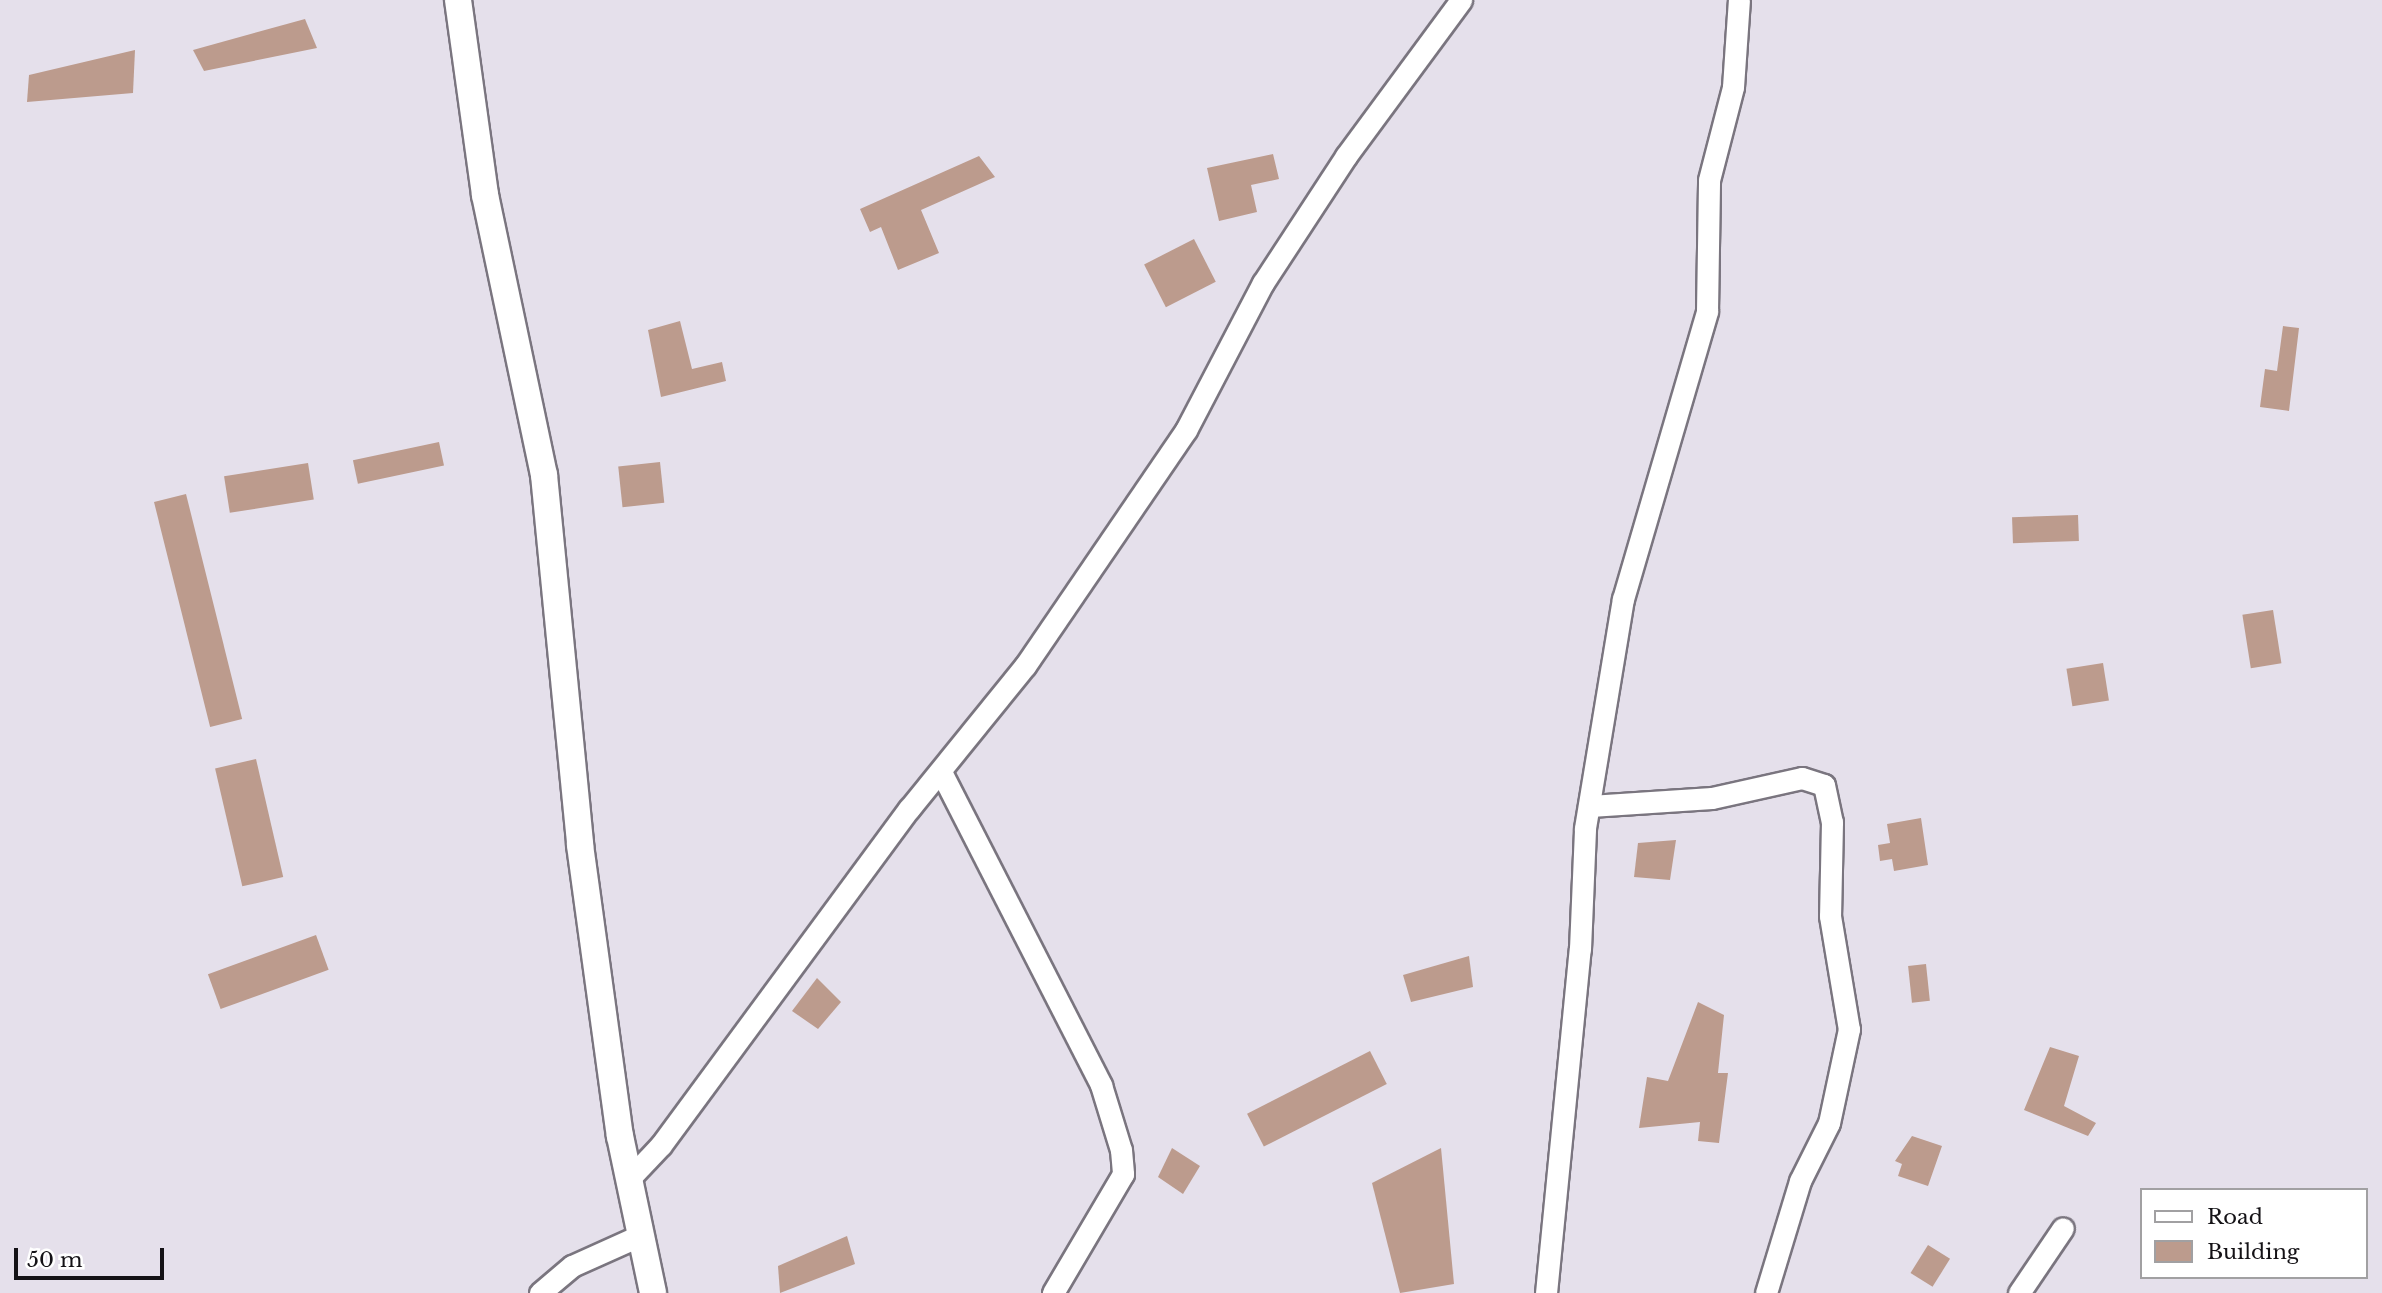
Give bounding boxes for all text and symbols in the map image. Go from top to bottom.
legend [2140,1188,2368,1279]
text: Road [2207,1204,2263,1230]
scale bar [18,1234,168,1278]
text: Building [2207,1239,2299,1265]
text: 50 m [27,1247,82,1273]

